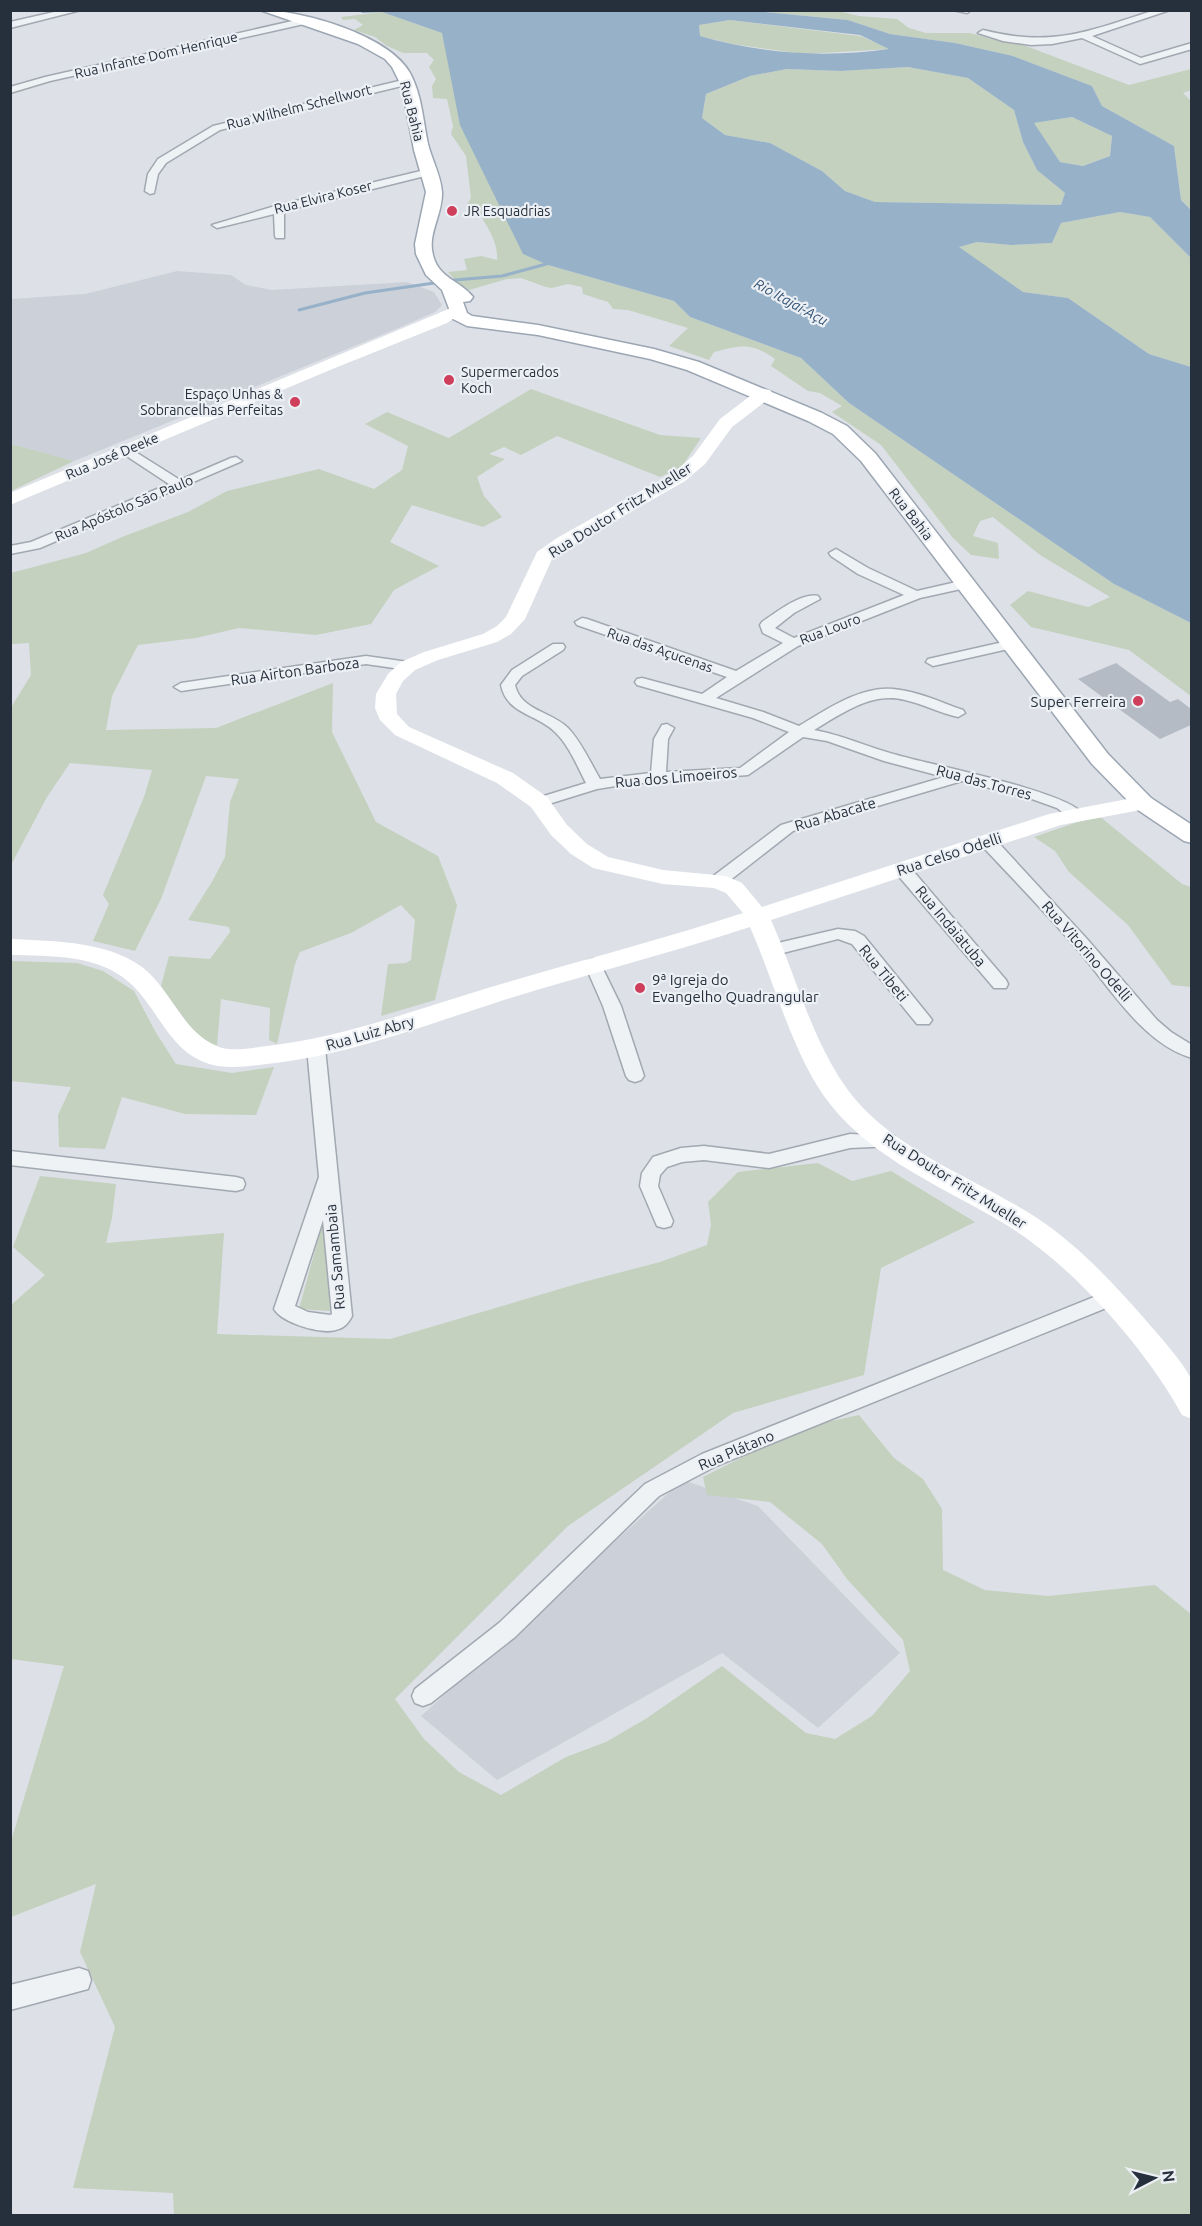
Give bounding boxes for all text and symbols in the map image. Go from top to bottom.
street label: Rua Infante Dom Henrique [73,28,239,82]
street label: Rua Bahia [397,79,427,143]
street label: Rua Wilhelm Schellwort [225,81,374,133]
street label: Rua Elvira Koser [272,177,374,217]
place label: JR Esquadrias [464,203,550,219]
marker: JR Esquadrias [445,204,459,218]
water label: Rio Itajaí-Açu [752,275,831,329]
place label: Supermercados Koch [461,364,559,396]
marker: Supermercados Koch [442,373,456,387]
place label: Espaço Unhas & Sobrancelhas Perfeitas [140,386,284,418]
marker: Espaço Unhas & Sobrancelhas Perfeitas [288,395,302,409]
street label: Rua José Deeke [63,429,161,483]
street label: Rua Doutor Fritz Mueller [545,459,695,561]
street label: Rua Apóstolo São Paulo [52,472,196,544]
street label: Rua Bahia [886,485,936,543]
street label: Rua Louro [797,610,863,648]
street label: Rua das Açucenas [605,624,715,676]
street label: Rua Airton Barboza [230,654,360,688]
place label: Super Ferreira [1031,693,1126,710]
marker: Super Ferreira [1131,694,1145,708]
street label: Rua das Torres [934,761,1034,803]
street label: Rua dos Limoeiros [614,763,738,791]
street label: Rua Abacate [792,794,878,834]
street label: Rua Celso Odelli [894,829,1004,879]
street label: Rua Indaiatuba [912,882,990,970]
street label: Rua Vitorino Odelli [1039,897,1135,1005]
street label: Rua Tibeti [856,941,912,1005]
place label: 9ª Igreja do Evangelho Quadrangular [652,971,819,1005]
marker: 9ª Igreja do Evangelho Quadrangular [633,981,647,995]
street label: Rua Luiz Abry [324,1012,416,1054]
street label: Rua Doutor Fritz Mueller [880,1130,1030,1232]
street label: Rua Samambaia [322,1203,348,1311]
street label: Rua Plátano [696,1426,776,1474]
north arrow [1124,2148,1184,2208]
text: N [1159,2169,1179,2183]

